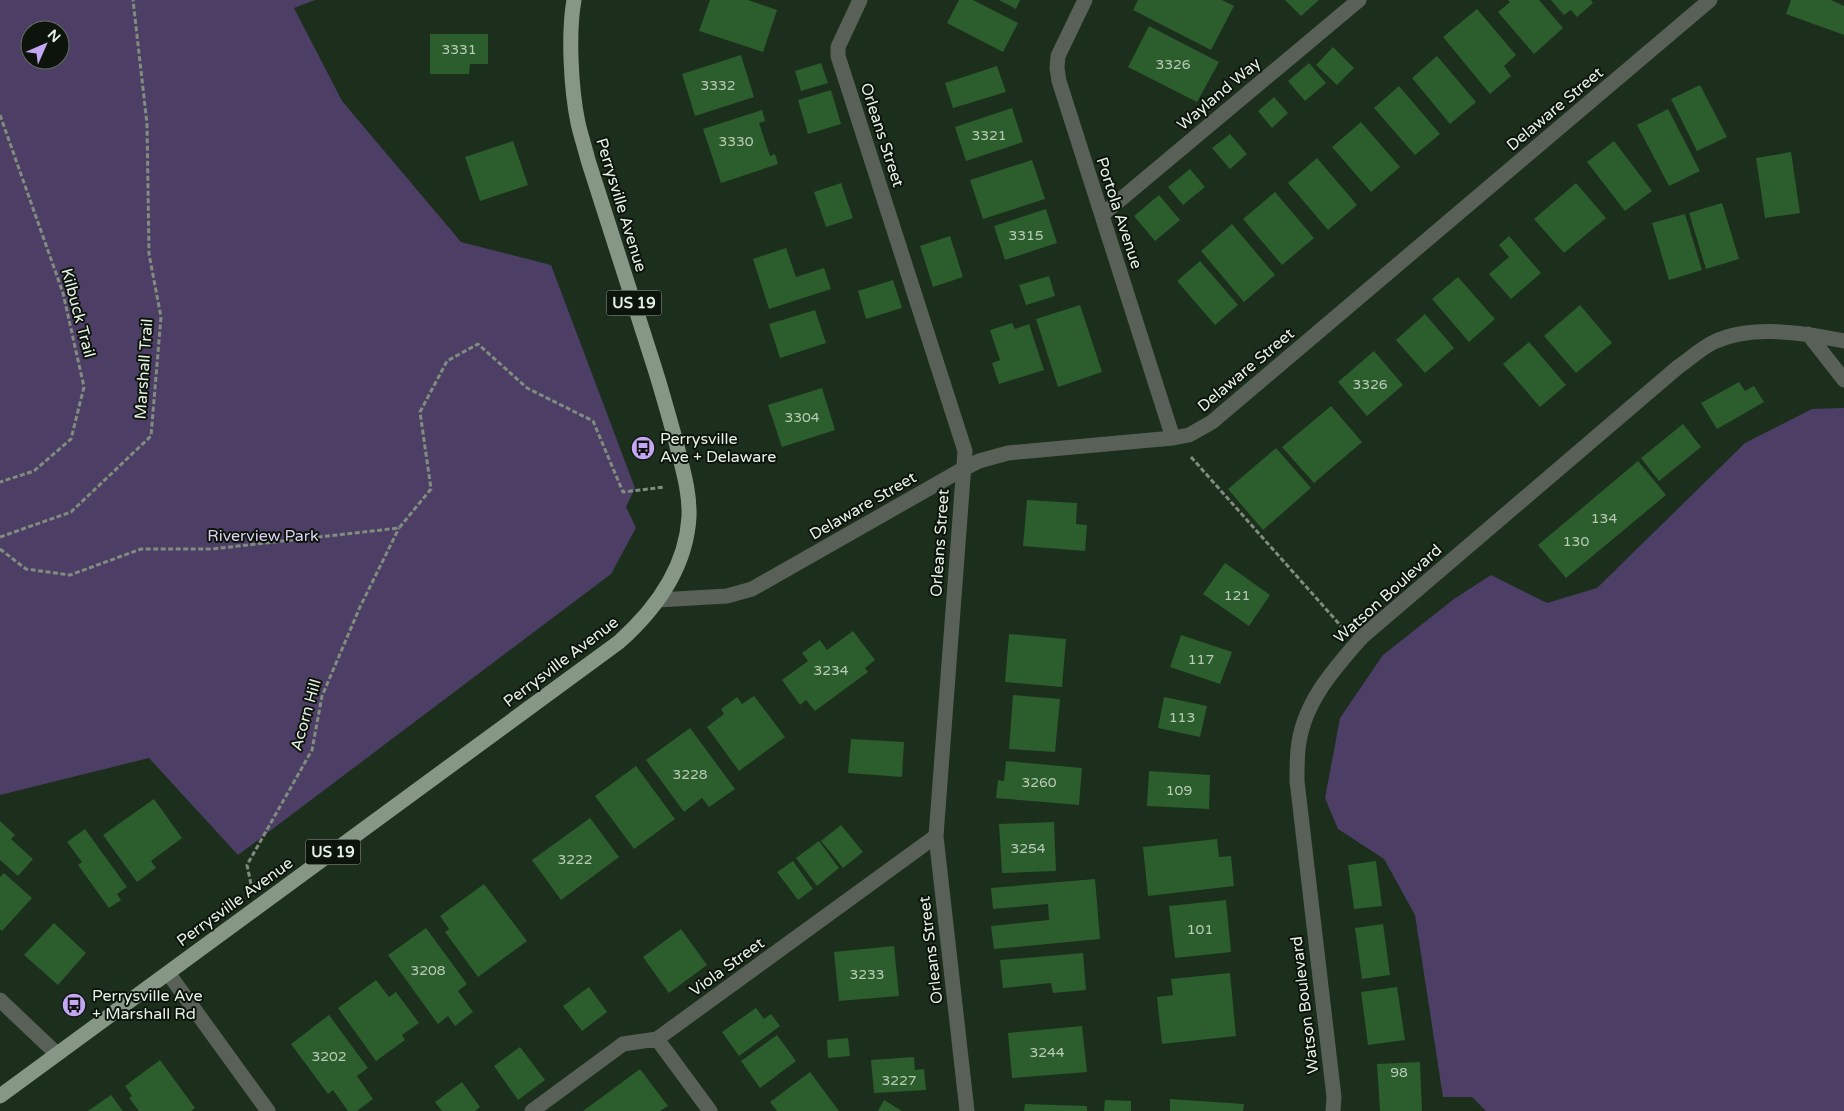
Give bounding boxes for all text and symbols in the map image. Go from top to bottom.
north arrow [20,20,70,70]
text: N [44,26,64,46]
house number: 3331 [441,41,477,58]
street label: Wayland Way [1173,53,1265,135]
house number: 3326 [1155,56,1191,73]
street label: Delaware Street [1503,63,1607,155]
house number: 3332 [700,77,736,94]
street label: Orleans Street [856,80,908,190]
house number: 3321 [971,127,1007,144]
house number: 3330 [718,133,754,150]
street label: Perrysville Avenue [591,136,651,274]
street label: Portola Avenue [1091,155,1147,271]
house number: 3315 [1008,227,1044,244]
street label: Kilbuck Trail [56,266,100,360]
road number: US 19 [606,290,662,316]
street label: Marshall Trail [131,318,157,420]
street label: Delaware Street [1194,324,1298,416]
house number: 3326 [1352,376,1388,393]
house number: 3304 [784,409,820,426]
place label: Perrysville Ave + Delaware [660,429,776,467]
bus stop icon: Perrysville Ave + Delaware [630,435,656,461]
street label: Delaware Street [806,467,920,545]
street label: Orleans Street [926,488,954,598]
house number: 134 [1591,510,1617,527]
park label: Riverview Park [207,526,319,546]
house number: 130 [1563,533,1589,550]
street label: Watson Boulevard [1330,540,1446,648]
house number: 121 [1224,587,1250,604]
street label: Perrysville Avenue [499,612,623,712]
house number: 117 [1188,651,1214,668]
house number: 3234 [813,662,849,679]
street label: Acorn Hill [286,677,326,753]
house number: 113 [1169,709,1195,726]
house number: 3228 [672,766,708,783]
house number: 3260 [1021,774,1057,791]
house number: 109 [1166,782,1192,799]
road number: US 19 [306,840,360,864]
house number: 3254 [1010,840,1046,857]
house number: 3222 [557,851,593,868]
street label: Perrysville Avenue [173,853,297,951]
street label: Orleans Street [914,895,948,1005]
house number: 101 [1187,921,1213,938]
street label: Viola Street [686,933,768,1001]
street label: Watson Boulevard [1287,935,1323,1075]
house number: 3208 [410,962,446,979]
house number: 3233 [849,966,885,983]
place label: Perrysville Ave + Marshall Rd [92,986,202,1024]
bus stop icon: Perrysville Ave + Marshall Rd [61,992,87,1018]
house number: 3244 [1029,1044,1065,1061]
house number: 3202 [311,1048,347,1065]
house number: 98 [1390,1064,1408,1081]
house number: 3227 [881,1072,917,1089]

